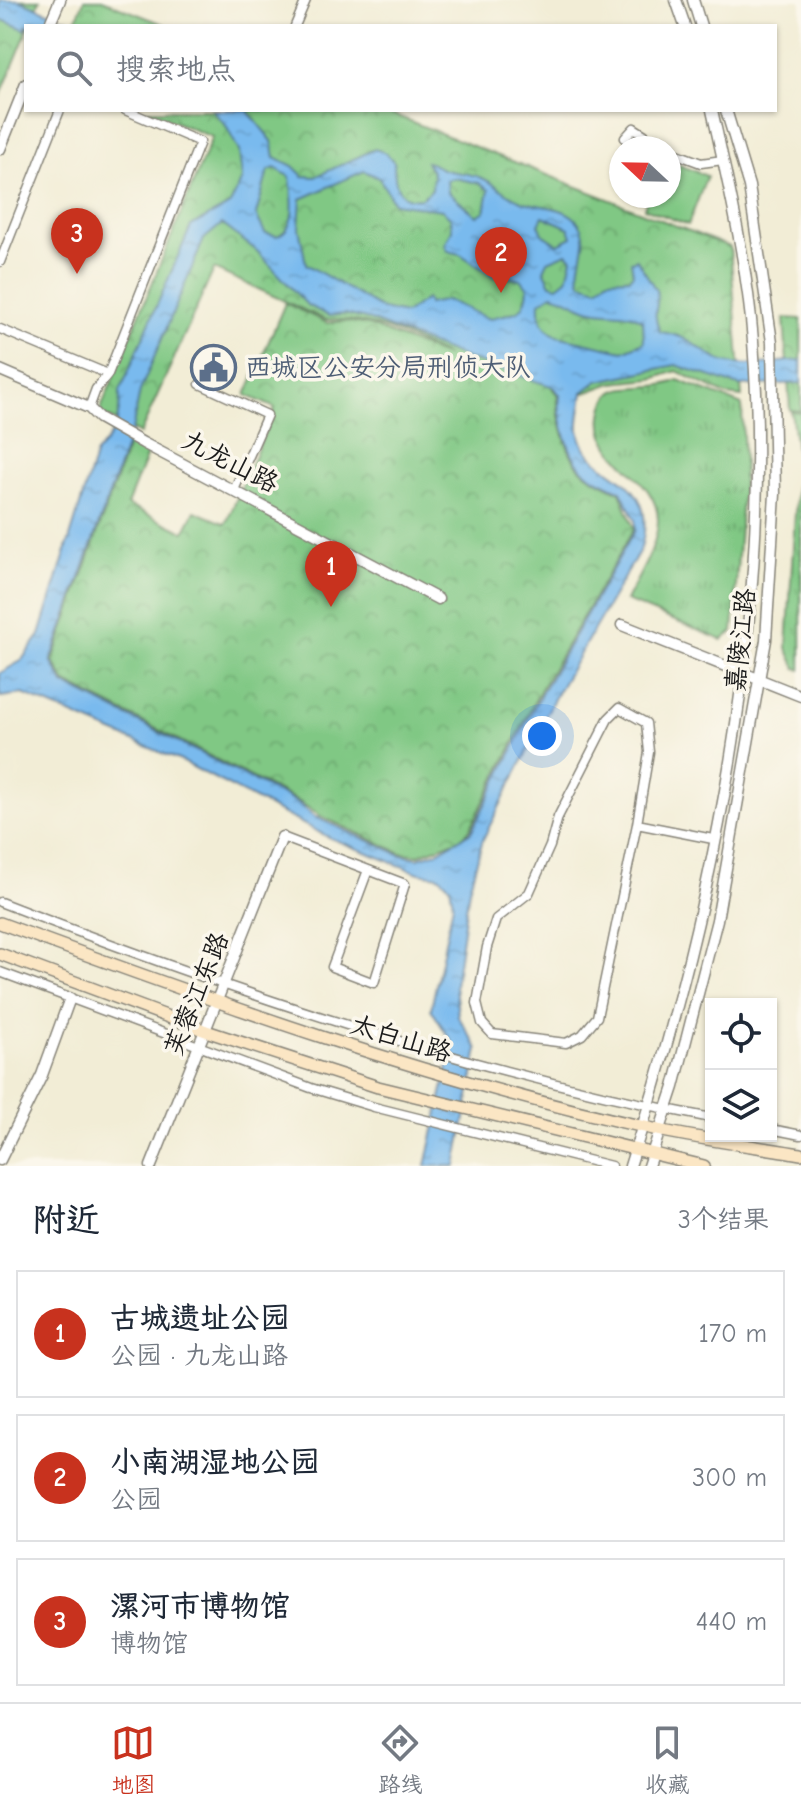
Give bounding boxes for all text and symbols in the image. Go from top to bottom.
search box [24,24,777,112]
icon: search [52,46,96,90]
text: 搜索地点 [116,52,236,87]
north arrow [609,136,681,208]
pin: 3 [51,208,103,274]
pin: 2 [475,227,527,293]
public building icon: 西城区公安分局刑侦大队 [190,344,238,392]
place label: 西城区公安分局刑侦大队 [245,353,531,383]
street label: 九龙山路 [177,425,283,499]
pin: 1 [305,541,357,607]
street label: 嘉陵江路 [721,587,761,693]
your location [522,716,562,756]
street label: 芙蓉江东路 [159,928,235,1060]
map controls [705,998,777,1142]
button: locate [705,998,777,1070]
street label: 太白山路 [347,1009,455,1069]
button: layers [705,1070,777,1142]
text: 附近 [32,1200,100,1240]
text: 3个结果 [678,1205,769,1235]
text: 古城遗址公园 [110,1301,290,1336]
text: 1 [55,1319,65,1349]
text: 170 m [698,1319,767,1349]
text: 公园 · 九龙山路 [110,1341,288,1371]
text: 小南湖湿地公园 [110,1445,320,1480]
text: 2 [54,1463,66,1493]
text: 300 m [692,1463,767,1493]
text: 公园 [110,1485,162,1515]
text: 漯河市博物馆 [110,1589,290,1624]
text: 3 [54,1607,66,1637]
text: 440 m [696,1607,767,1637]
text: 博物馆 [110,1629,188,1659]
tab: 地图 [111,1721,156,1798]
tab: 路线 [378,1721,423,1798]
tab: 收藏 [645,1721,690,1798]

